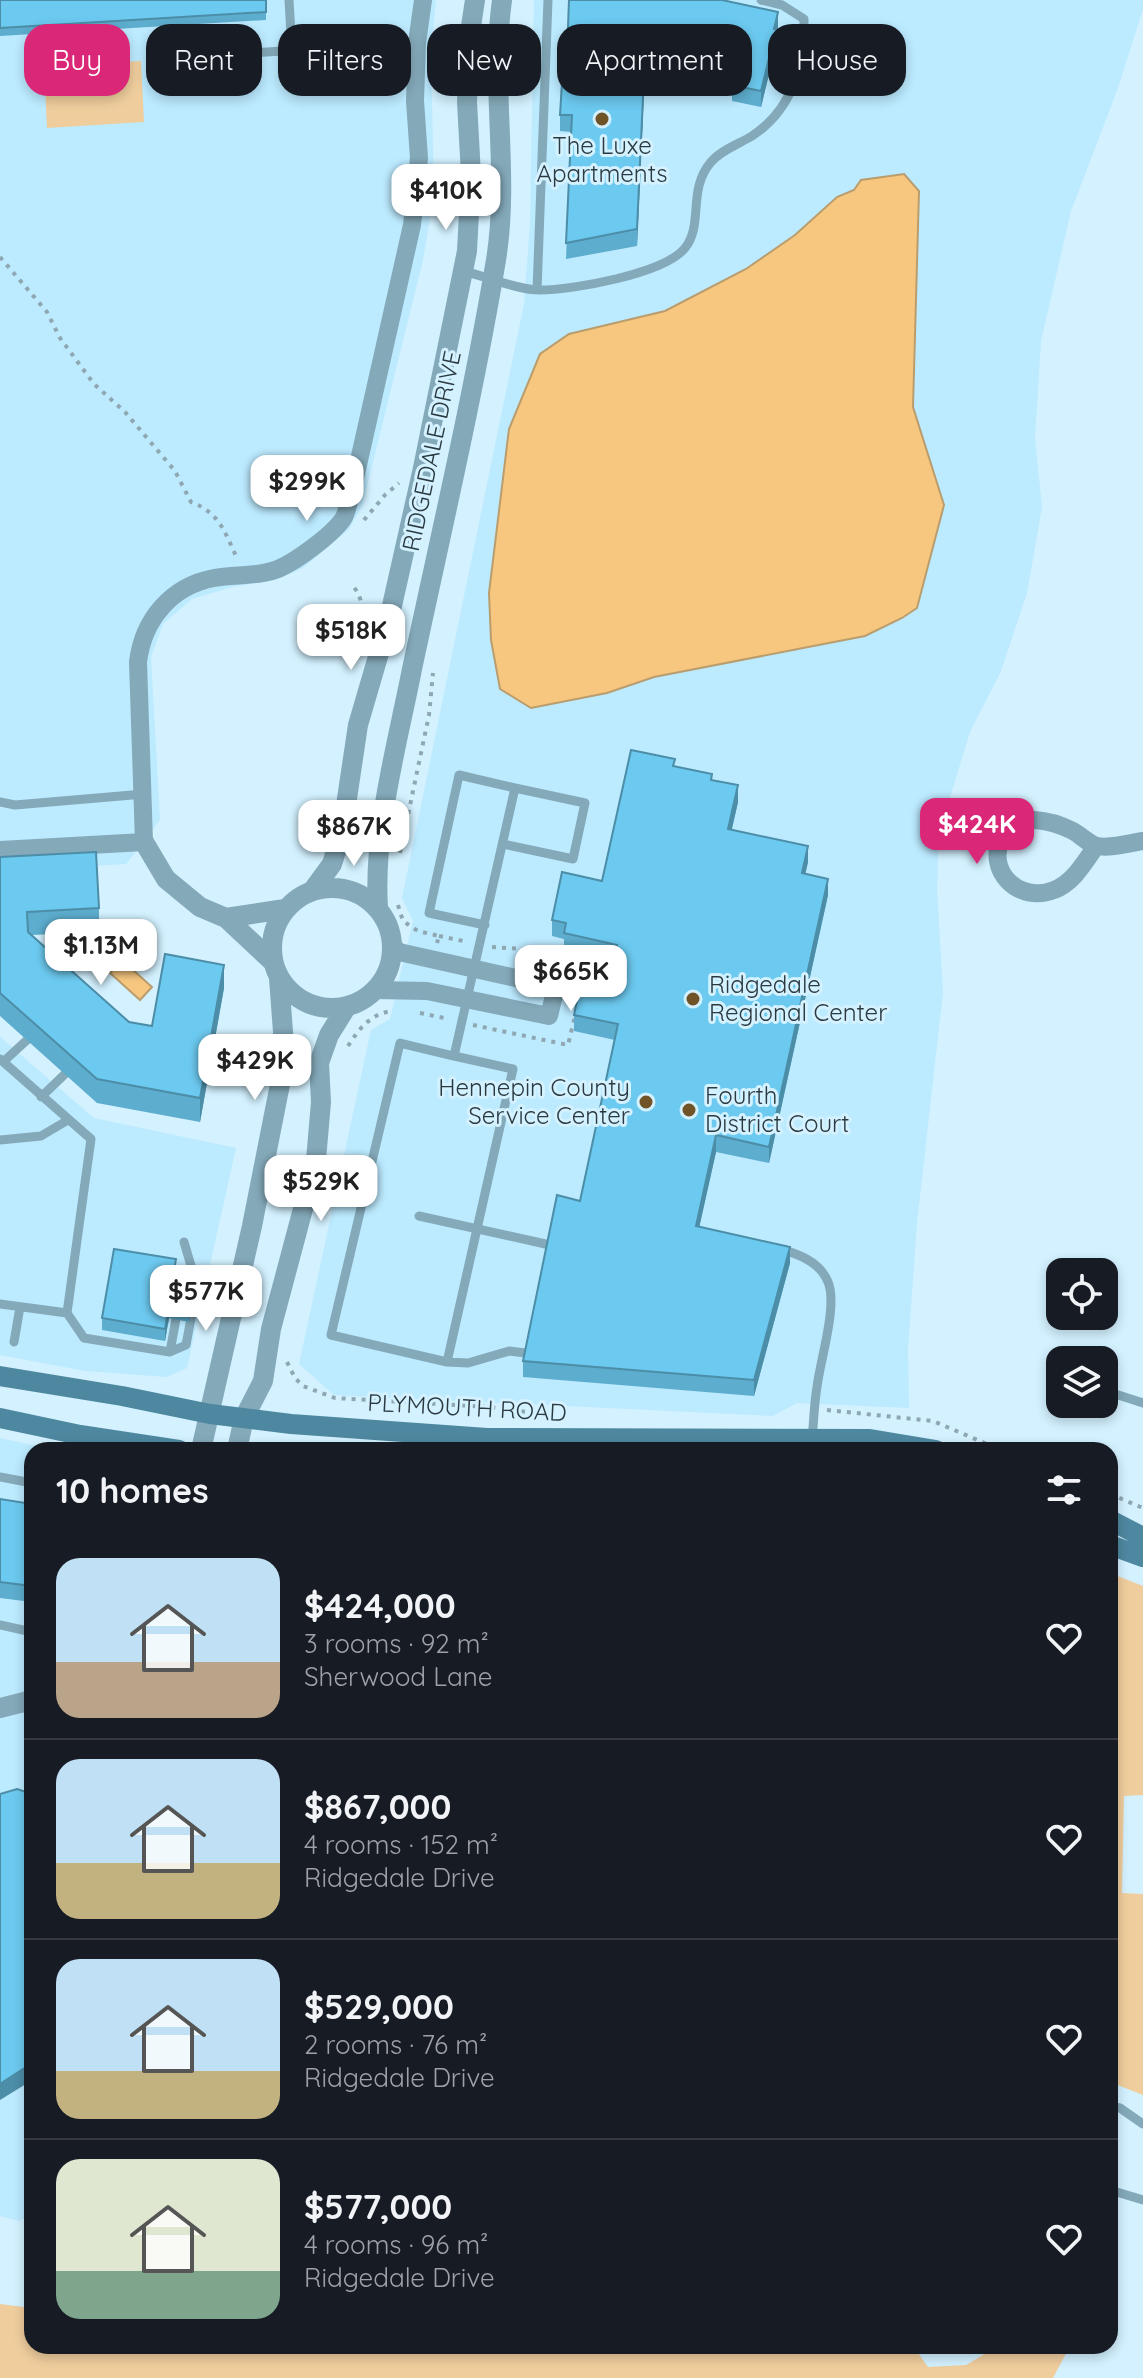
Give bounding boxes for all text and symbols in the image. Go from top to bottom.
chip: Buy [24,24,130,96]
chip: Rent [146,24,262,96]
chip: Filters [278,24,411,96]
chip: New [427,24,541,96]
chip: Apartment [557,24,752,96]
chip: House [768,24,906,96]
marker: The Luxe Apartments [593,110,611,128]
place label: The Luxe Apartments [536,130,668,188]
pin: $410K [390,164,502,232]
text: $410K [409,173,483,206]
street label: RIDGEDALE DRIVE [395,348,467,554]
pin: $299K [251,455,363,523]
text: $299K [269,464,345,497]
pin: $518K [295,604,407,672]
text: $518K [315,613,387,646]
pin: $424K [921,798,1033,866]
pin: $867K [298,800,410,868]
text: $424K [938,807,1016,840]
text: $867K [316,809,392,842]
pin: $1.13M [36,919,166,987]
text: $1.13M [63,928,139,961]
pin: $665K [515,945,627,1013]
text: $665K [533,954,609,987]
place label: Ridgedale Regional Center [709,969,887,1027]
marker: Ridgedale Regional Center [684,990,702,1008]
pin: $429K [199,1034,311,1102]
text: $429K [216,1043,294,1076]
place label: Hennepin County Service Center [438,1072,630,1130]
place label: Fourth District Court [705,1080,849,1138]
marker: Hennepin County Service Center [637,1093,655,1111]
marker: Fourth District Court [680,1101,698,1119]
pin: $529K [265,1155,377,1223]
text: $529K [282,1164,360,1197]
map controls [1046,1258,1118,1418]
button: locate [1046,1258,1118,1330]
pin: $577K [150,1265,262,1333]
text: $577K [168,1274,244,1307]
button: layers [1046,1346,1118,1418]
street label: PLYMOUTH ROAD [367,1387,568,1427]
icon: filters [1042,1468,1086,1512]
text: 10 homes [56,1469,209,1512]
text: $424,000 [304,1584,456,1627]
icon: home [120,1590,216,1686]
icon: heart [1042,1616,1086,1660]
text: 3 rooms · 92 m² [304,1627,489,1660]
text: Sherwood Lane [304,1660,493,1693]
text: $867,000 [304,1785,451,1828]
icon: home [120,1791,216,1887]
icon: heart [1042,1817,1086,1861]
text: 4 rooms · 152 m² [304,1828,498,1861]
text: Ridgedale Drive [304,1861,495,1894]
text: $529,000 [304,1985,454,2028]
icon: home [120,1991,216,2087]
icon: heart [1042,2017,1086,2061]
text: 2 rooms · 76 m² [304,2028,487,2061]
text: Ridgedale Drive [304,2061,495,2094]
text: $577,000 [304,2185,452,2228]
icon: home [120,2191,216,2287]
icon: heart [1042,2217,1086,2261]
text: 4 rooms · 96 m² [304,2228,488,2261]
text: Ridgedale Drive [304,2261,495,2294]

